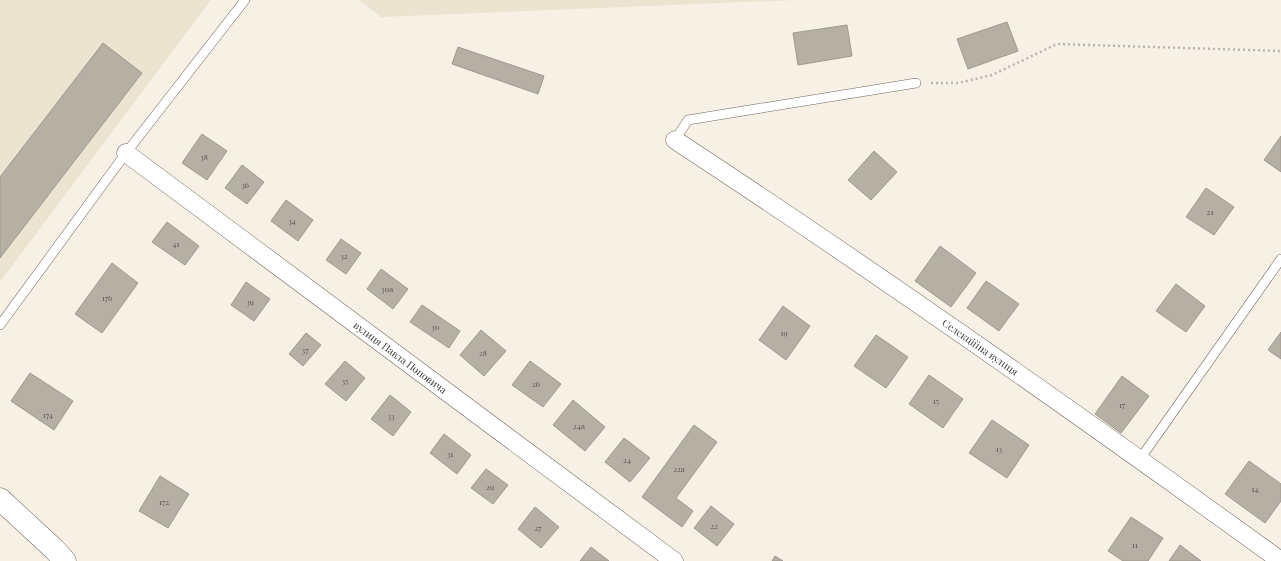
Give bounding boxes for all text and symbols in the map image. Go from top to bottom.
house number: 38 [200,151,208,162]
house number: 36 [241,179,249,190]
house number: 21 [1207,206,1213,217]
house number: 34 [288,215,296,226]
house number: 41 [173,238,179,249]
house number: 32 [340,250,348,261]
house number: 30а [381,283,393,294]
house number: 176 [102,292,112,303]
house number: 39 [246,296,254,307]
street label: Селекційна вулиця [940,316,1022,379]
street label: вулиця Павла Поповича [351,318,450,397]
house number: 30 [431,321,439,332]
house number: 19 [780,327,788,338]
house number: 37 [302,344,309,355]
house number: 28 [479,347,487,358]
house number: 35 [342,375,348,386]
house number: 26 [532,378,540,389]
house number: 15 [933,395,939,406]
house number: 17 [1119,399,1126,410]
house number: 174 [43,409,53,420]
house number: 33 [387,410,395,421]
house number: 24а [573,420,585,431]
house number: 13 [996,443,1003,454]
house number: 31 [447,448,453,459]
house number: 24 [623,454,631,465]
house number: 22а [673,463,685,474]
house number: 29 [486,481,494,492]
house number: 14 [1252,483,1258,494]
house number: 172 [159,496,169,507]
house number: 22 [710,520,718,531]
house number: 27 [534,522,542,533]
house number: 11 [1132,539,1138,550]

